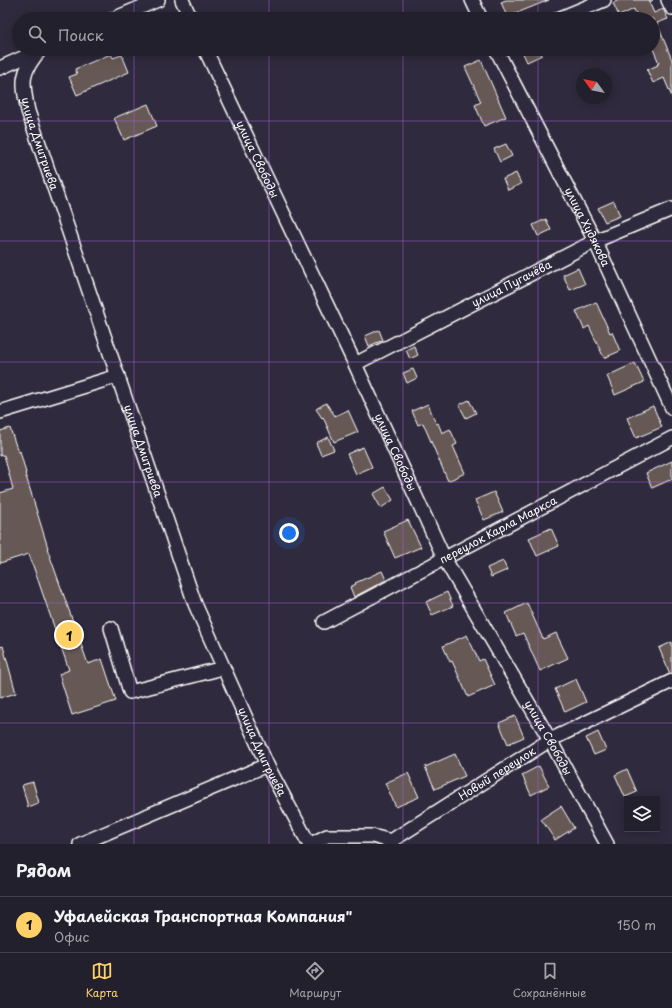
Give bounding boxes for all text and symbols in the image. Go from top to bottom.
search box [12,12,660,56]
icon: search [26,23,48,45]
text: Поиск [58,23,104,46]
north arrow [576,68,612,104]
street label: улица Дмитриева [17,96,63,192]
street label: улица Свободы [232,117,284,200]
street label: улица Худякова [561,184,615,269]
street label: улица Пугачёва [468,256,555,311]
street label: улица Дмитриева [120,402,167,499]
street label: улица Свободы [371,410,421,494]
street label: переулок Карла Маркса [436,491,560,568]
your location [279,523,299,543]
pin: 1 [56,620,82,650]
street label: улица Свободы [520,697,577,778]
street label: улица Дмитриева [234,704,291,799]
street label: Новый переулок [455,742,539,804]
map controls [624,796,660,832]
button: layers [624,796,660,832]
text: Рядом [16,857,71,883]
text: Уфалейская Транспортная Компания" [54,904,352,927]
text: 1 [26,915,32,934]
text: 150 m [617,915,656,934]
text: Офис [54,927,89,946]
tab: Карта [86,960,118,1001]
tab: Маршрут [289,960,341,1001]
tab: Сохранённые [513,960,586,1001]

